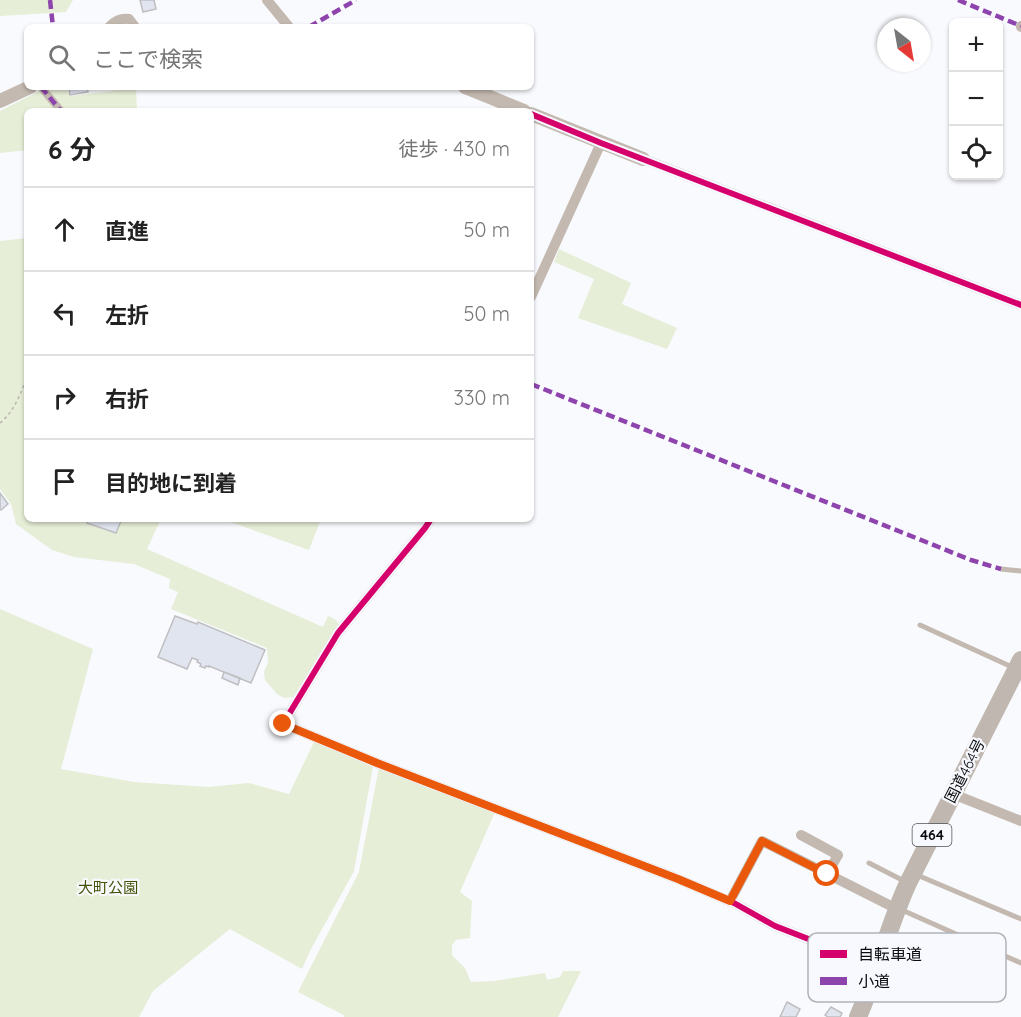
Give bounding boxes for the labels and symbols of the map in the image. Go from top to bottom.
north arrow [877,18,931,72]
route end [269,710,295,736]
street label: 国道464号 [940,736,989,806]
road number: 464 [912,824,952,846]
route start [813,860,839,886]
park label: 大町公園 [78,878,138,897]
legend [808,933,1006,1002]
text: 自転車道 [858,944,922,964]
text: 小道 [858,971,890,991]

